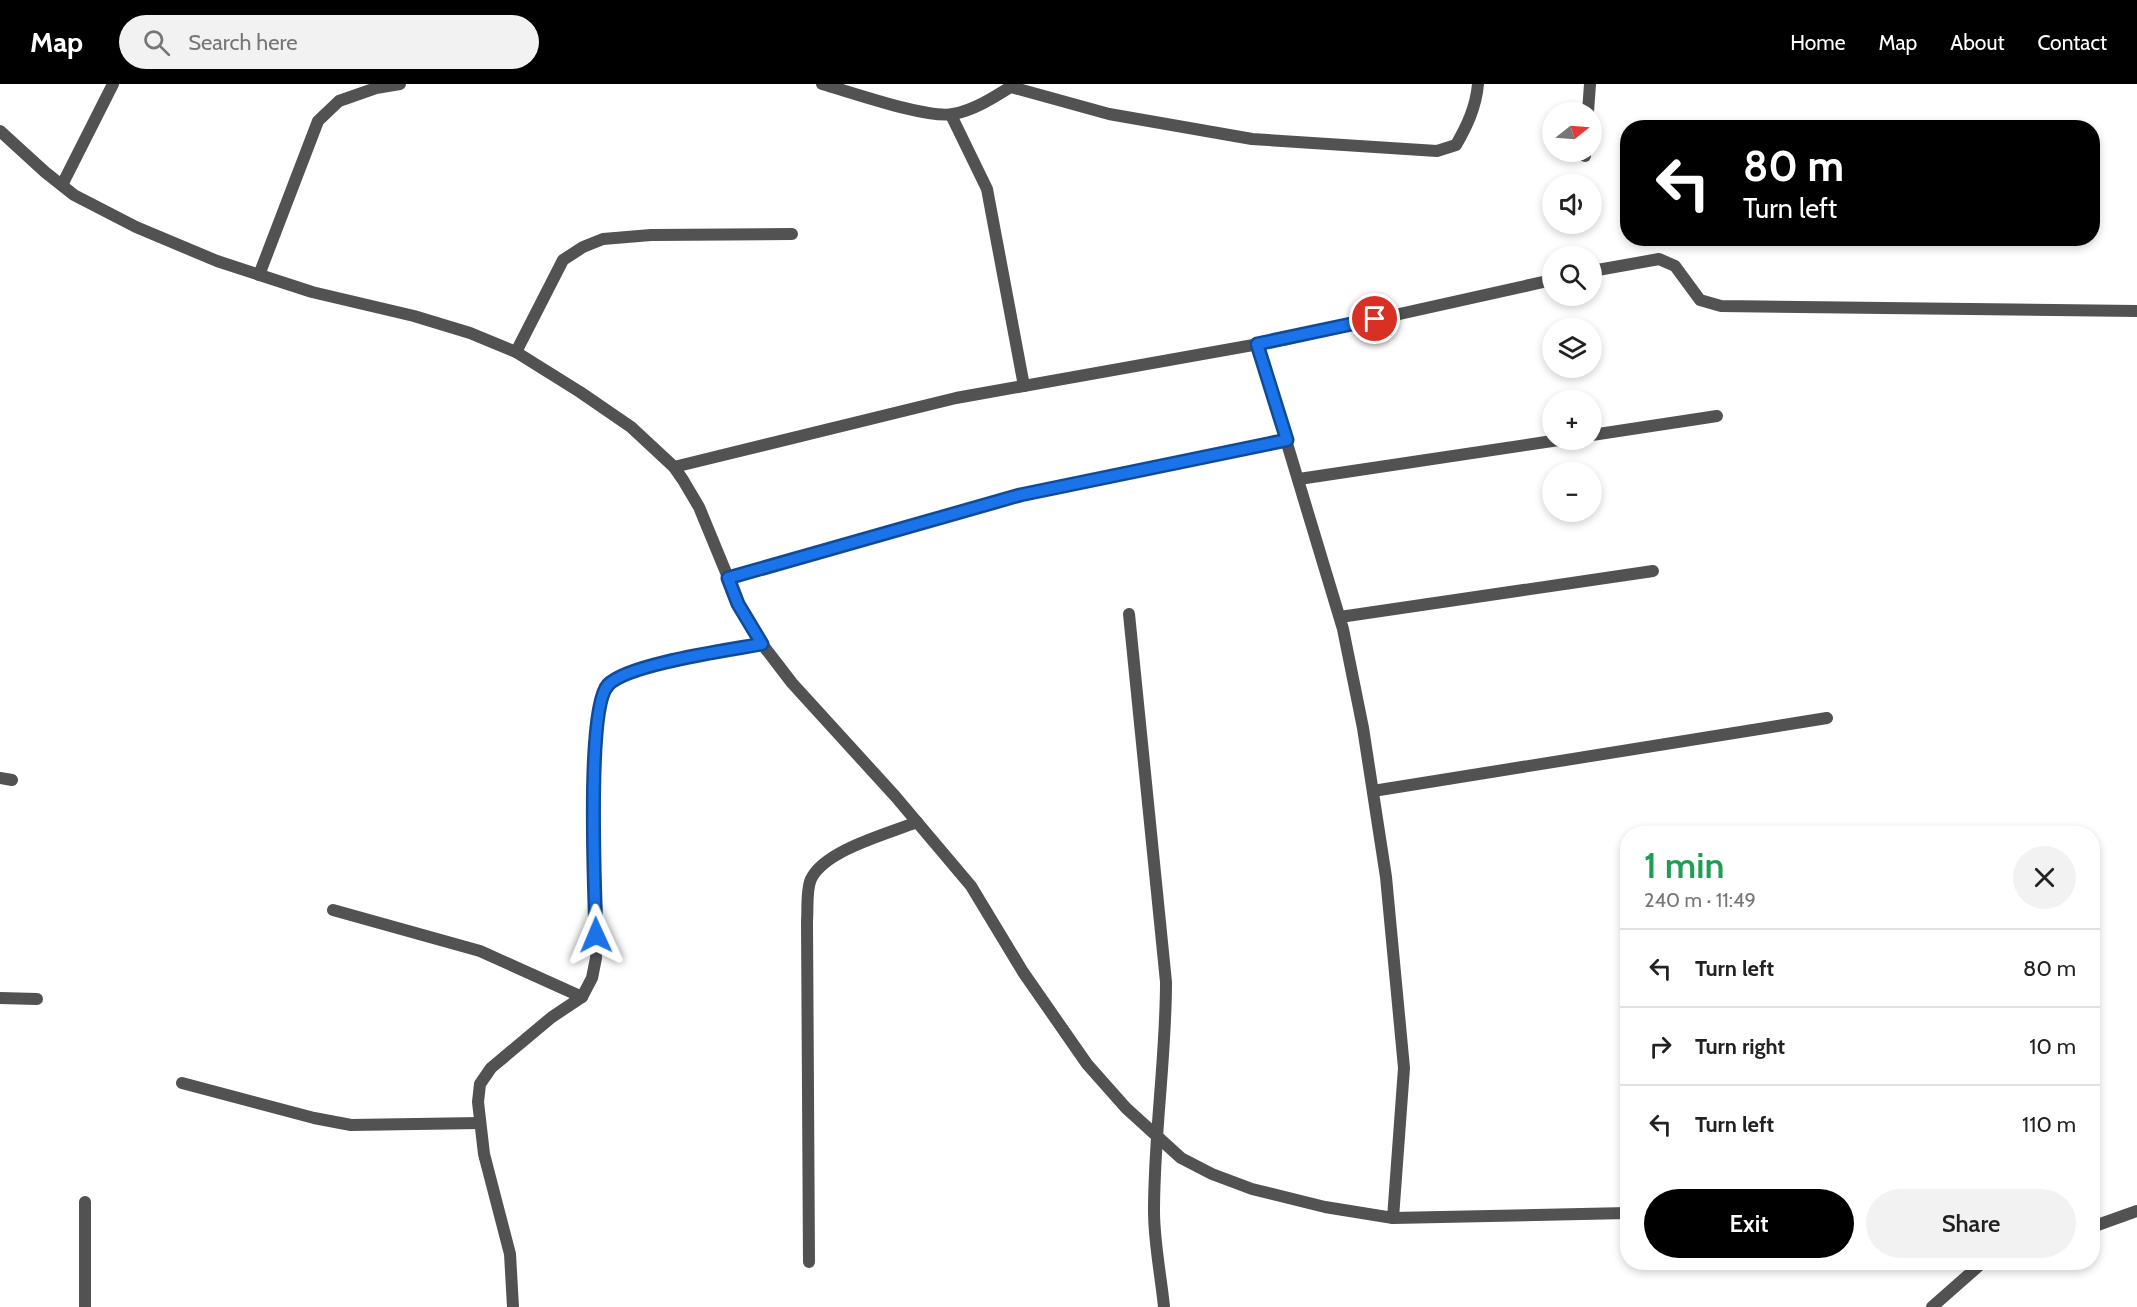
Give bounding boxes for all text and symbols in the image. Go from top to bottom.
search box [119,15,539,69]
text: Map [30,25,83,59]
icon: search [140,26,173,59]
text: Search here [188,29,297,56]
text: Home [1790,30,1846,55]
text: Map [1879,30,1917,55]
text: About [1950,30,2004,55]
text: Contact [2037,30,2107,55]
north arrow [1542,102,1602,162]
map controls [1542,102,1602,522]
text: 80 m [1743,140,1844,192]
icon: left [1644,144,1722,222]
button: sound [1542,174,1602,234]
text: Turn left [1743,192,1837,225]
button: search [1542,246,1602,306]
pin [1349,293,1400,344]
icon: arrive [1358,302,1391,335]
button: layers [1542,318,1602,378]
button: + [1542,390,1602,450]
button: − [1542,462,1602,522]
text: 1 min [1644,843,1724,887]
button: close [2013,846,2076,909]
text: 240 m · 11:49 [1644,888,1756,912]
position arrow [564,903,628,967]
icon: left [1644,952,1677,985]
text: Turn left [1695,955,1774,982]
text: 80 m [2023,955,2076,982]
icon: right [1644,1030,1677,1063]
text: Turn right [1695,1033,1785,1060]
text: 10 m [2029,1033,2076,1060]
icon: left [1644,1108,1677,1141]
text: Turn left [1695,1111,1774,1138]
text: 110 m [2022,1111,2076,1138]
button: Exit [1644,1189,1854,1258]
button: Share [1866,1189,2076,1258]

